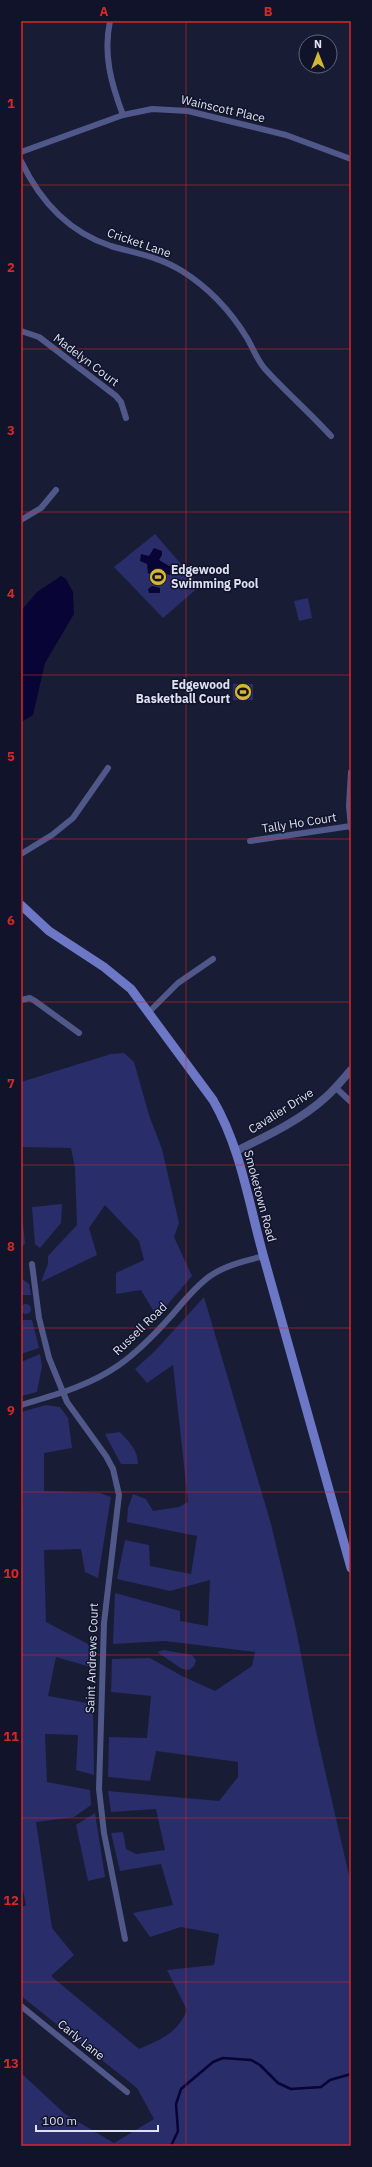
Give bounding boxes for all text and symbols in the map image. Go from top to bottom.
text: A [100,3,109,20]
text: B [264,3,273,20]
north arrow [298,34,338,74]
text: N [314,37,322,51]
street label: Wainscott Place [180,92,267,126]
text: 1 [7,95,15,112]
street label: Cricket Lane [105,225,173,261]
text: 2 [7,259,15,276]
street label: Madelyn Court [51,330,122,389]
text: 3 [7,422,15,439]
place label: Edgewood Swimming Pool [171,562,259,591]
sports icon: Edgewood Swimming Pool [148,567,168,587]
text: 4 [7,585,15,602]
place label: Edgewood Basketball Court [136,677,230,706]
sports icon: Edgewood Basketball Court [233,682,253,702]
text: 5 [7,748,15,765]
street label: Tally Ho Court [261,809,337,836]
text: 6 [7,912,15,929]
text: 7 [7,1075,15,1092]
street label: Cavalier Drive [245,1084,316,1137]
street label: Smoketown Road [241,1148,280,1243]
text: 8 [7,1238,15,1255]
street label: Russell Road [109,1299,170,1358]
text: 9 [7,1402,15,1419]
text: 10 [3,1565,19,1582]
street label: Saint Andrews Court [82,1603,101,1713]
text: 11 [3,1728,19,1745]
text: 12 [3,1892,19,1909]
street label: Carly Lane [55,2016,108,2063]
text: 13 [3,2055,19,2072]
scale bar [36,2107,158,2133]
text: 100 m [42,2113,77,2128]

